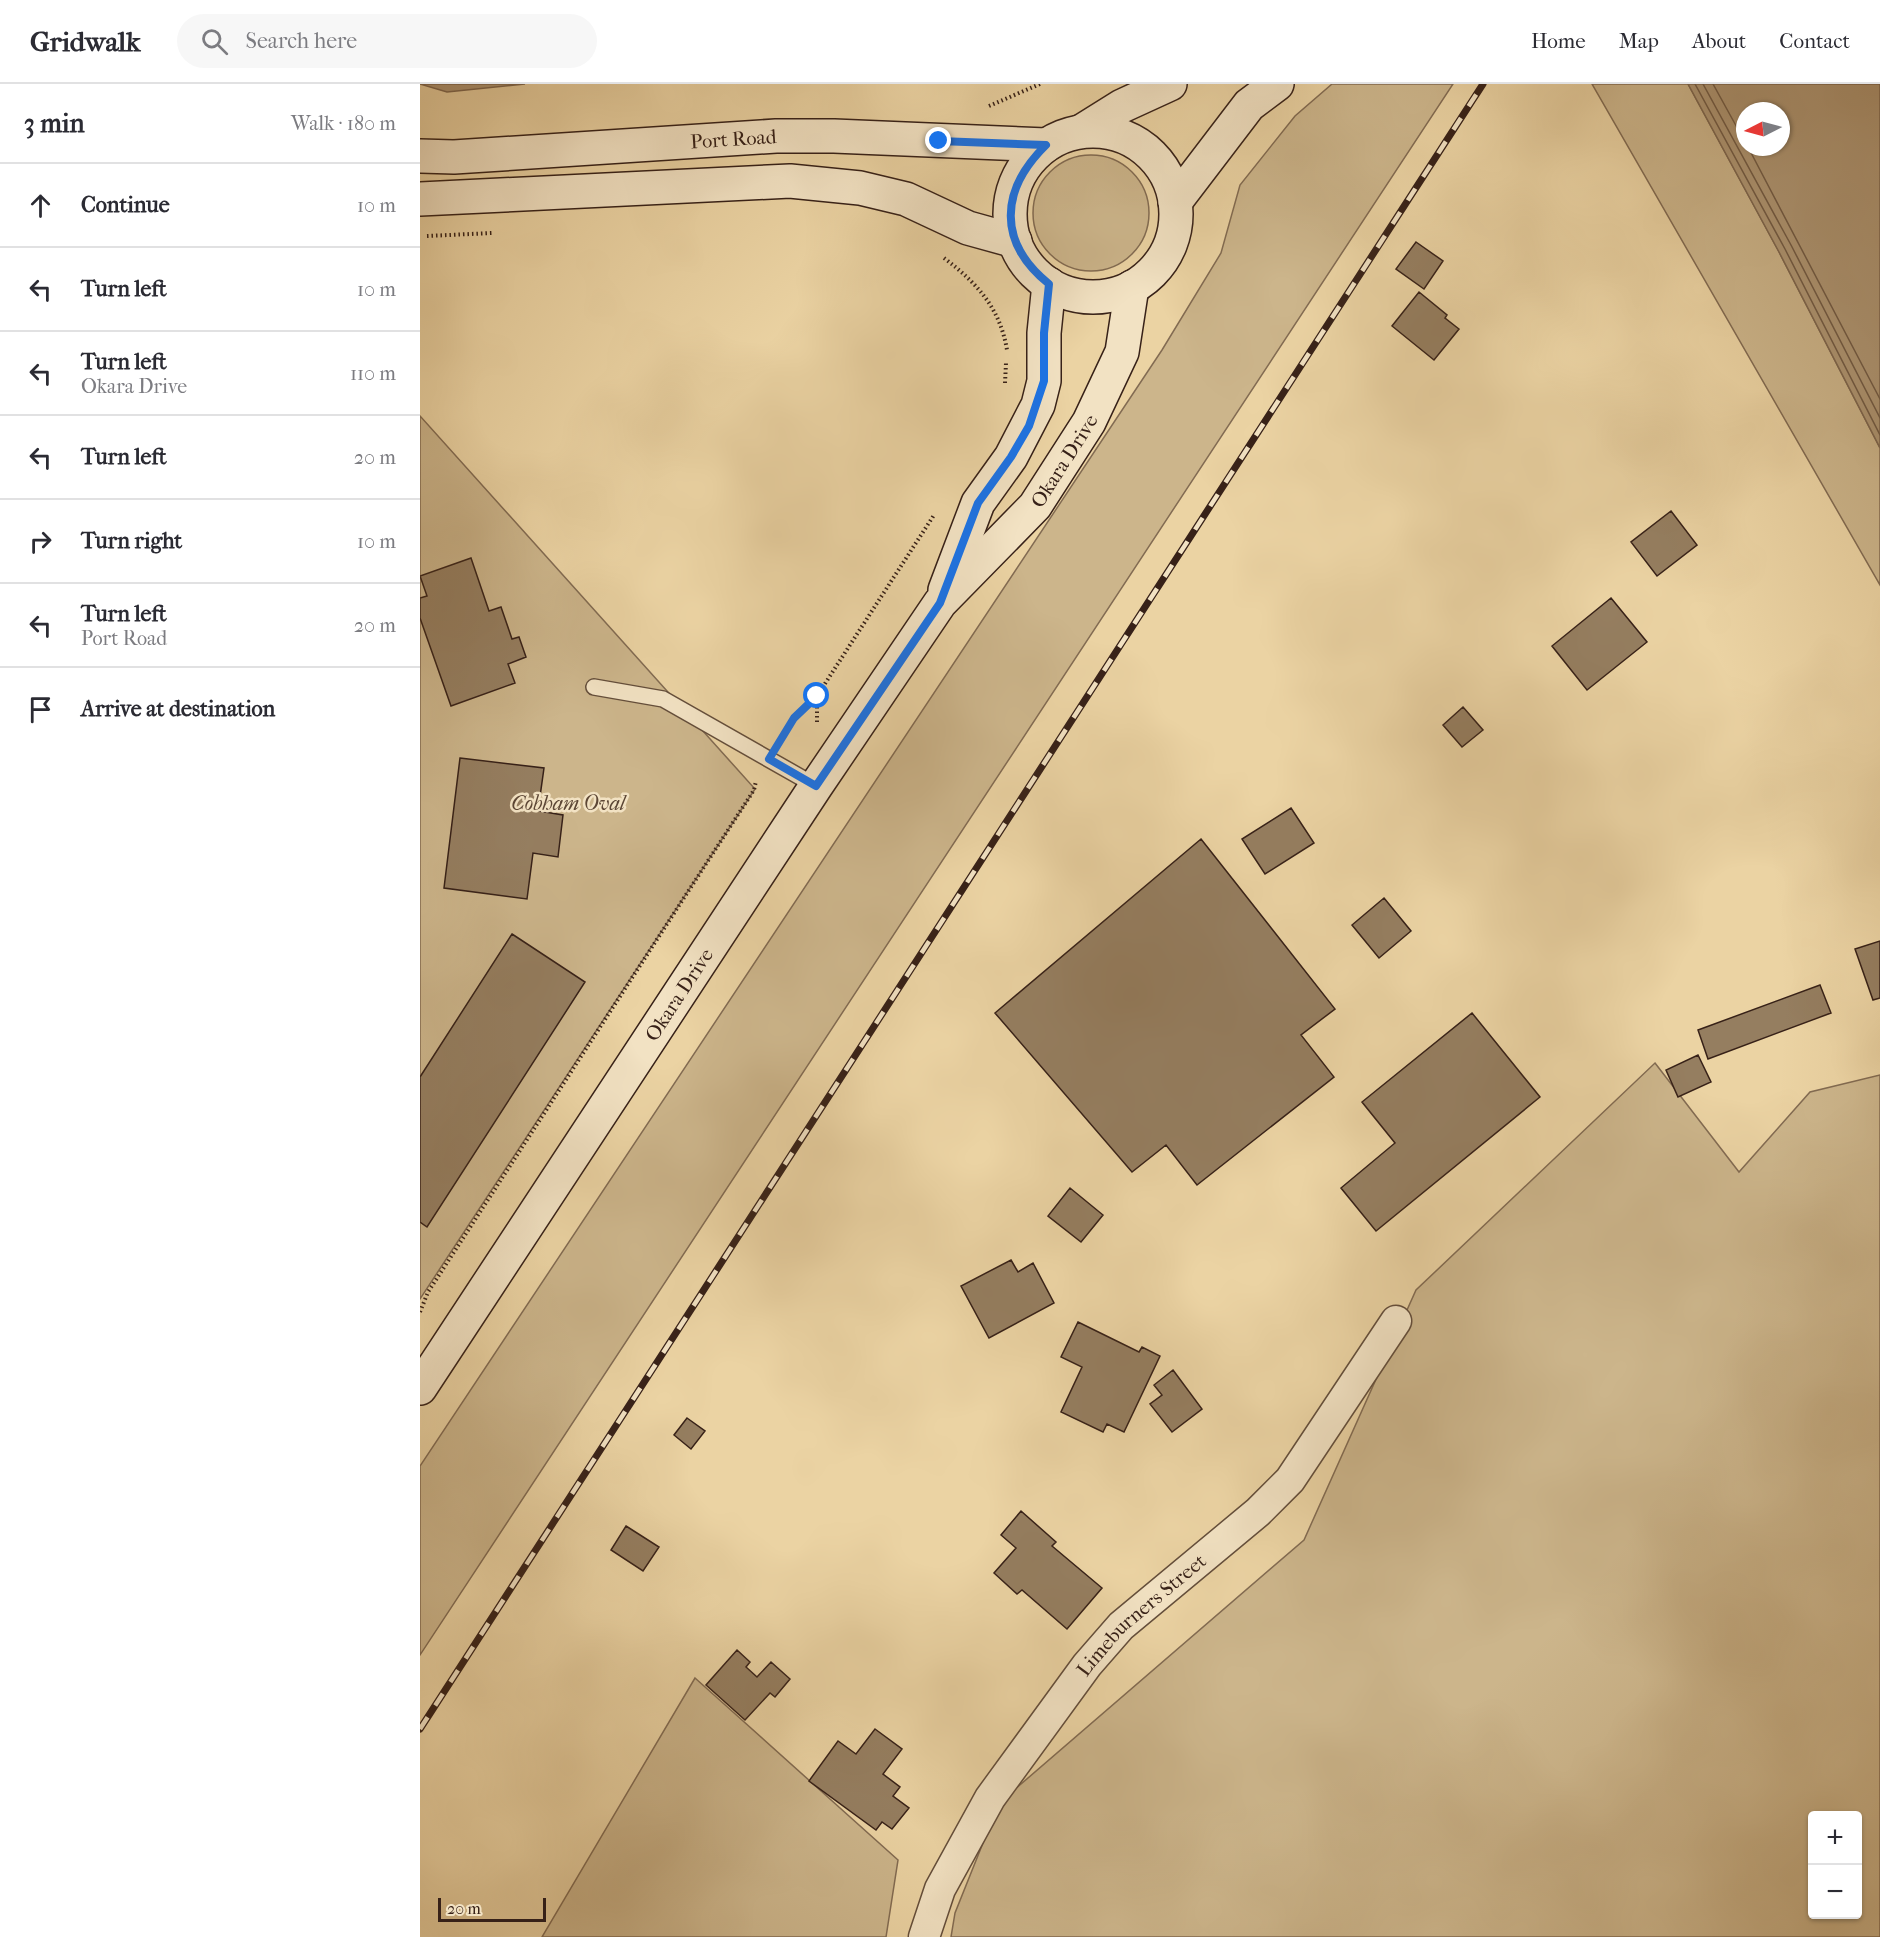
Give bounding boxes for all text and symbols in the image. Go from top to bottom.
search box [177,14,597,68]
text: Gridwalk [30,25,141,58]
icon: search [198,25,231,58]
text: Search here [246,28,357,54]
text: Home [1531,29,1586,53]
text: Map [1619,29,1659,53]
text: About [1692,29,1746,53]
text: Contact [1779,29,1850,53]
north arrow [1736,102,1790,156]
text: 3 min [24,108,85,139]
text: Walk · 180 m [291,112,396,135]
street label: Port Road [690,124,778,153]
route end [925,127,951,153]
icon: ahead [24,189,57,222]
text: Continue [81,192,170,218]
text: 10 m [357,194,396,217]
icon: left [24,273,57,306]
text: Turn left [81,276,167,302]
text: 10 m [357,278,396,301]
text: Turn left [81,349,167,375]
icon: left [24,357,57,390]
text: 110 m [350,362,396,385]
text: Okara Drive [81,375,187,398]
street label: Okara Drive [1026,411,1102,512]
icon: left [24,441,57,474]
text: Turn left [81,444,167,470]
text: 20 m [354,446,396,469]
icon: right [24,525,57,558]
text: Turn right [81,528,182,554]
text: 10 m [357,530,396,553]
text: Turn left [81,601,167,627]
icon: left [24,609,57,642]
text: 20 m [354,614,396,637]
text: Port Road [81,627,167,650]
route start [803,682,829,708]
icon: arrive [24,693,57,726]
text: Arrive at destination [81,696,275,722]
park label: Cobham Oval [511,792,627,815]
street label: Okara Drive [640,944,718,1045]
street label: Limeburners Street [1071,1549,1210,1680]
map controls [1808,1811,1862,1919]
button: + [1808,1811,1862,1865]
button: − [1808,1865,1862,1919]
scale bar [438,1895,546,1922]
text: 20 m [447,1899,481,1918]

